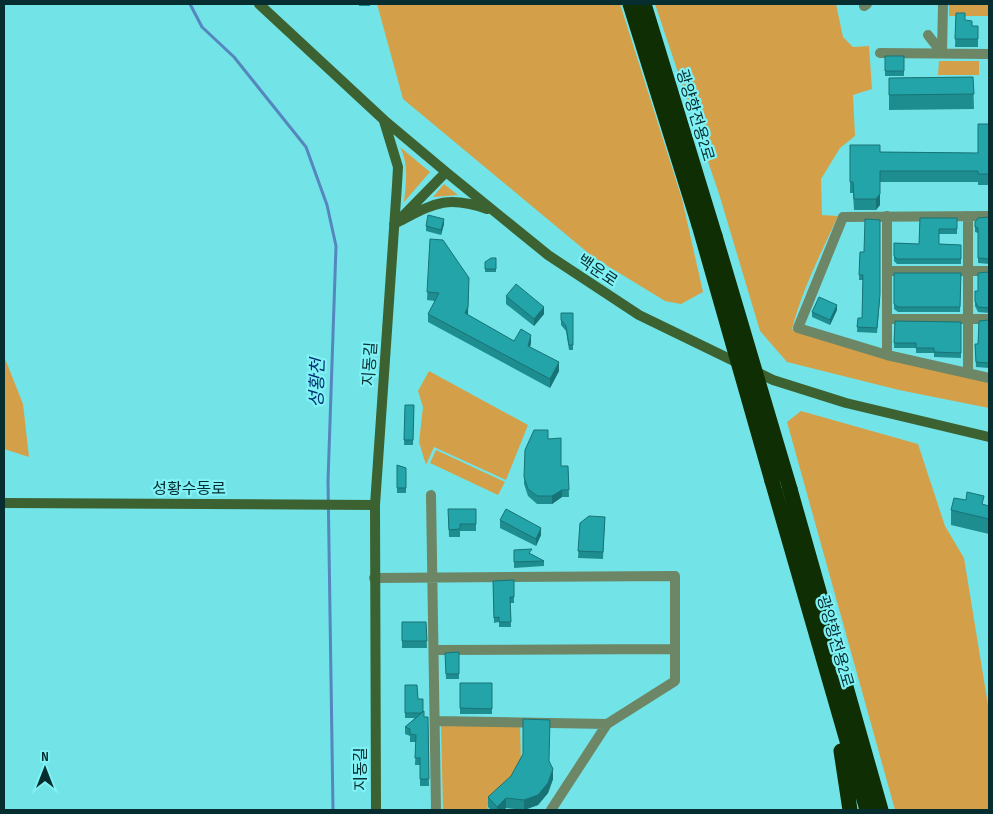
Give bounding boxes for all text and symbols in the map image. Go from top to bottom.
street label: 광양항전용2로 [672,67,718,164]
street label: 백운로 [574,251,621,292]
street label: 지동길 [359,341,382,387]
water label: 성황천 [306,355,329,408]
street label: 성황수동로 [152,480,226,499]
street label: 광양항전용2로 [812,593,857,690]
north arrow [20,744,70,794]
street label: 지동길 [352,747,371,791]
text: N [41,748,49,765]

